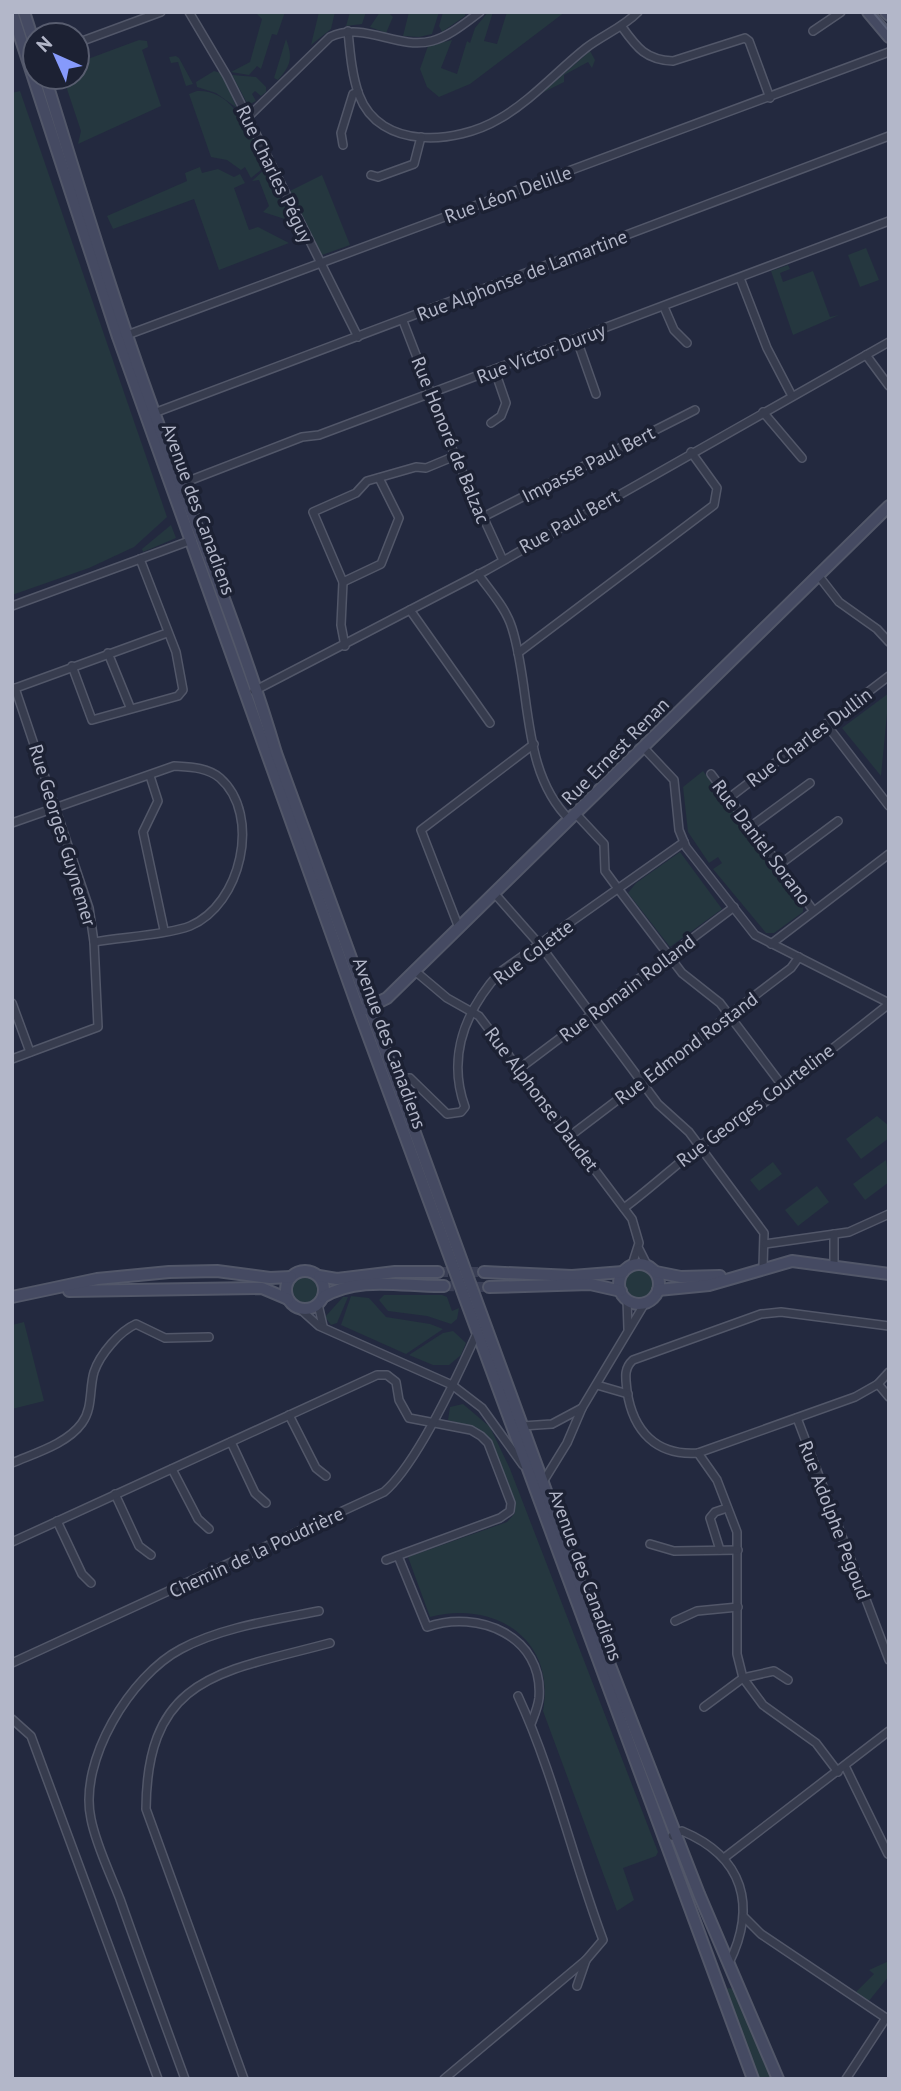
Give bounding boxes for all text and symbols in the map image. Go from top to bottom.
north arrow [21,21,91,91]
text: N [31,31,57,57]
street label: Rue Charles Péguy [231,101,319,247]
street label: Rue Léon Delille [441,160,575,228]
street label: Rue Alphonse de Lamartine [413,224,631,326]
street label: Rue Victor Duruy [473,317,609,389]
street label: Rue Honoré de Balzac [406,353,496,527]
street label: Avenue des Canadiens [157,420,241,598]
street label: Impasse Paul Bert [518,420,659,508]
street label: Rue Paul Bert [515,483,624,558]
street label: Rue Charles Dullin [742,682,876,792]
street label: Rue Ernest Renan [556,692,674,810]
street label: Rue Georges Guynemer [24,741,102,929]
street label: Rue Daniel Sorano [707,775,817,909]
street label: Rue Colette [488,914,578,990]
street label: Rue Romain Rolland [554,929,700,1047]
street label: Avenue des Canadiens [348,954,432,1132]
street label: Rue Edmond Rostand [610,986,762,1110]
street label: Rue Alphonse Daudet [480,1022,604,1176]
street label: Rue Georges Courteline [672,1038,838,1172]
street label: Rue Adolphe Pegoud [794,1437,876,1603]
street label: Avenue des Canadiens [544,1486,628,1664]
street label: Chemin de la Poudrière [165,1501,347,1603]

